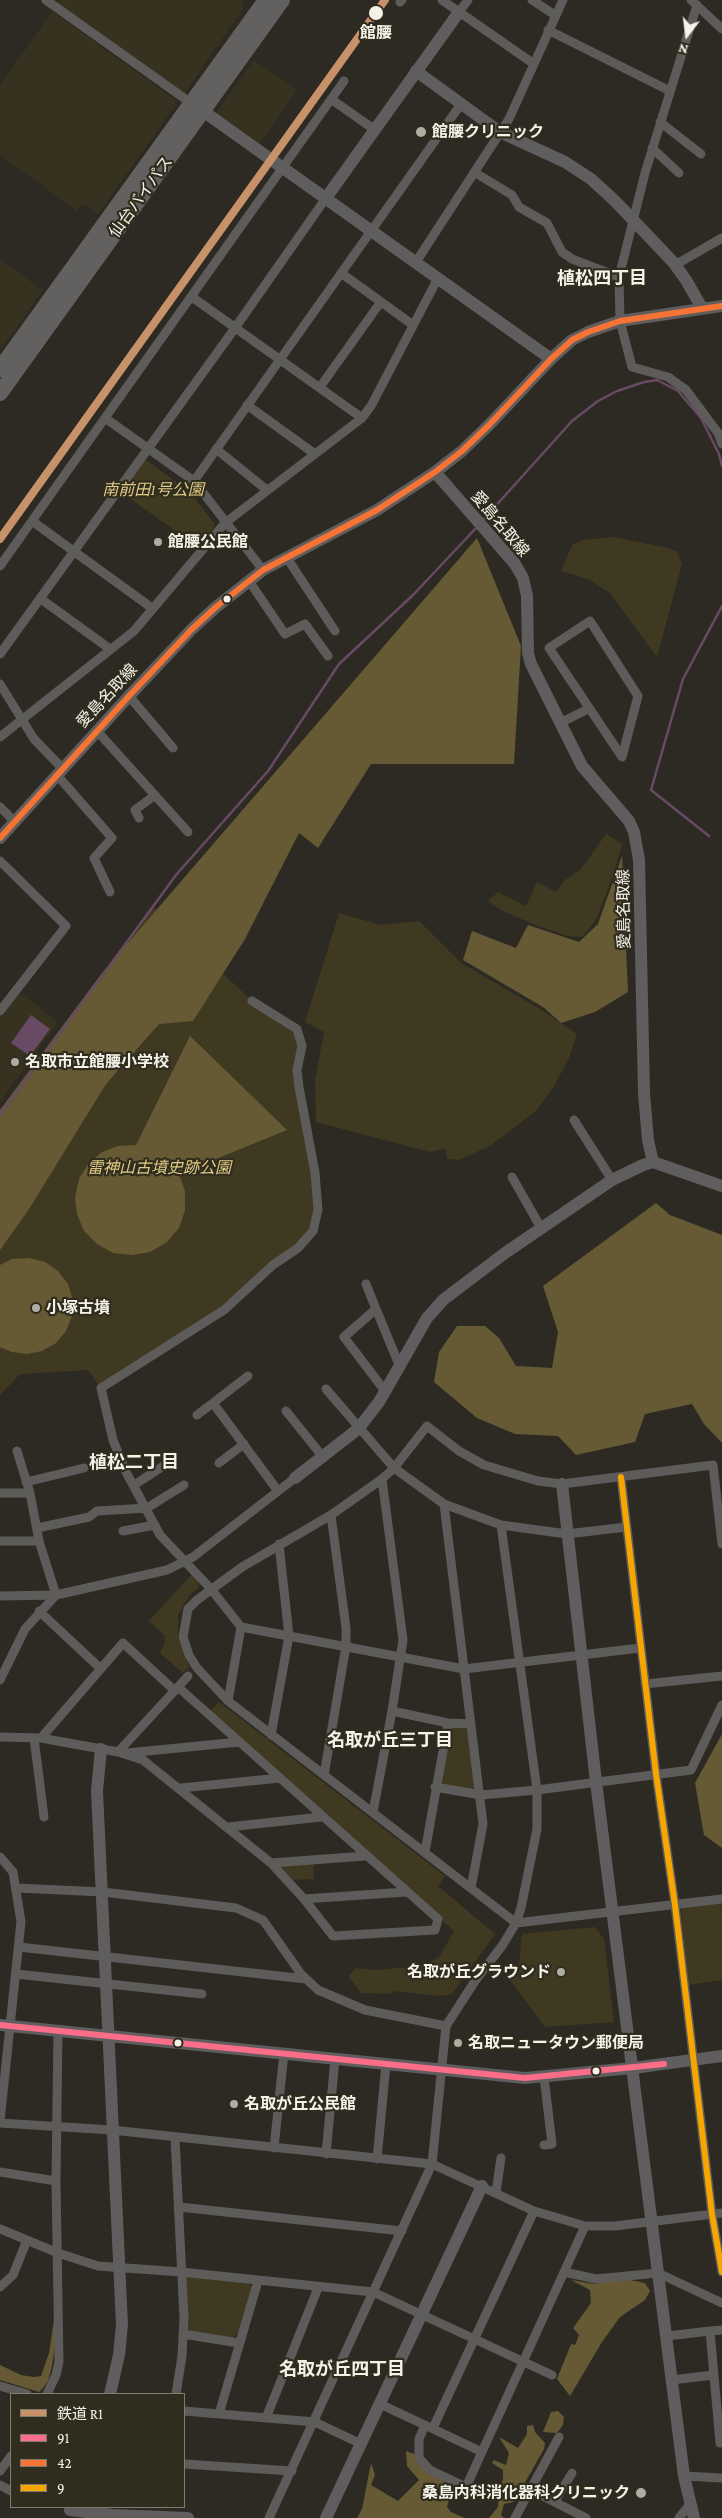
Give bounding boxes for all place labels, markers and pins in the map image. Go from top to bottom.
marker: 館腰 [367,4,385,22]
place label: 館腰 [360,23,392,43]
place label: 館腰クリニック [432,122,544,142]
marker: 館腰クリニック [414,125,428,139]
place label: 館腰公民館 [168,532,248,552]
marker: 館腰公民館 [152,536,164,548]
unlabelled marker [222,594,232,604]
place label: 名取市立館腰小学校 [25,1052,169,1072]
marker: 名取市立館腰小学校 [9,1056,21,1068]
place label: 小塚古墳 [46,1298,110,1318]
marker: 小塚古墳 [30,1302,42,1314]
place label: 名取が丘グラウンド [407,1962,551,1982]
marker: 名取が丘グラウンド [555,1966,567,1978]
place label: 名取ニュータウン郵便局 [468,2033,644,2053]
marker: 名取ニュータウン郵便局 [452,2037,464,2049]
unlabelled marker [173,2038,183,2048]
unlabelled marker [591,2066,601,2076]
place label: 名取が丘公民館 [244,2094,356,2114]
marker: 名取が丘公民館 [228,2098,240,2110]
place label: 桑島内科消化器科クリニック [422,2483,630,2503]
marker: 桑島内科消化器科クリニック [634,2486,648,2500]

